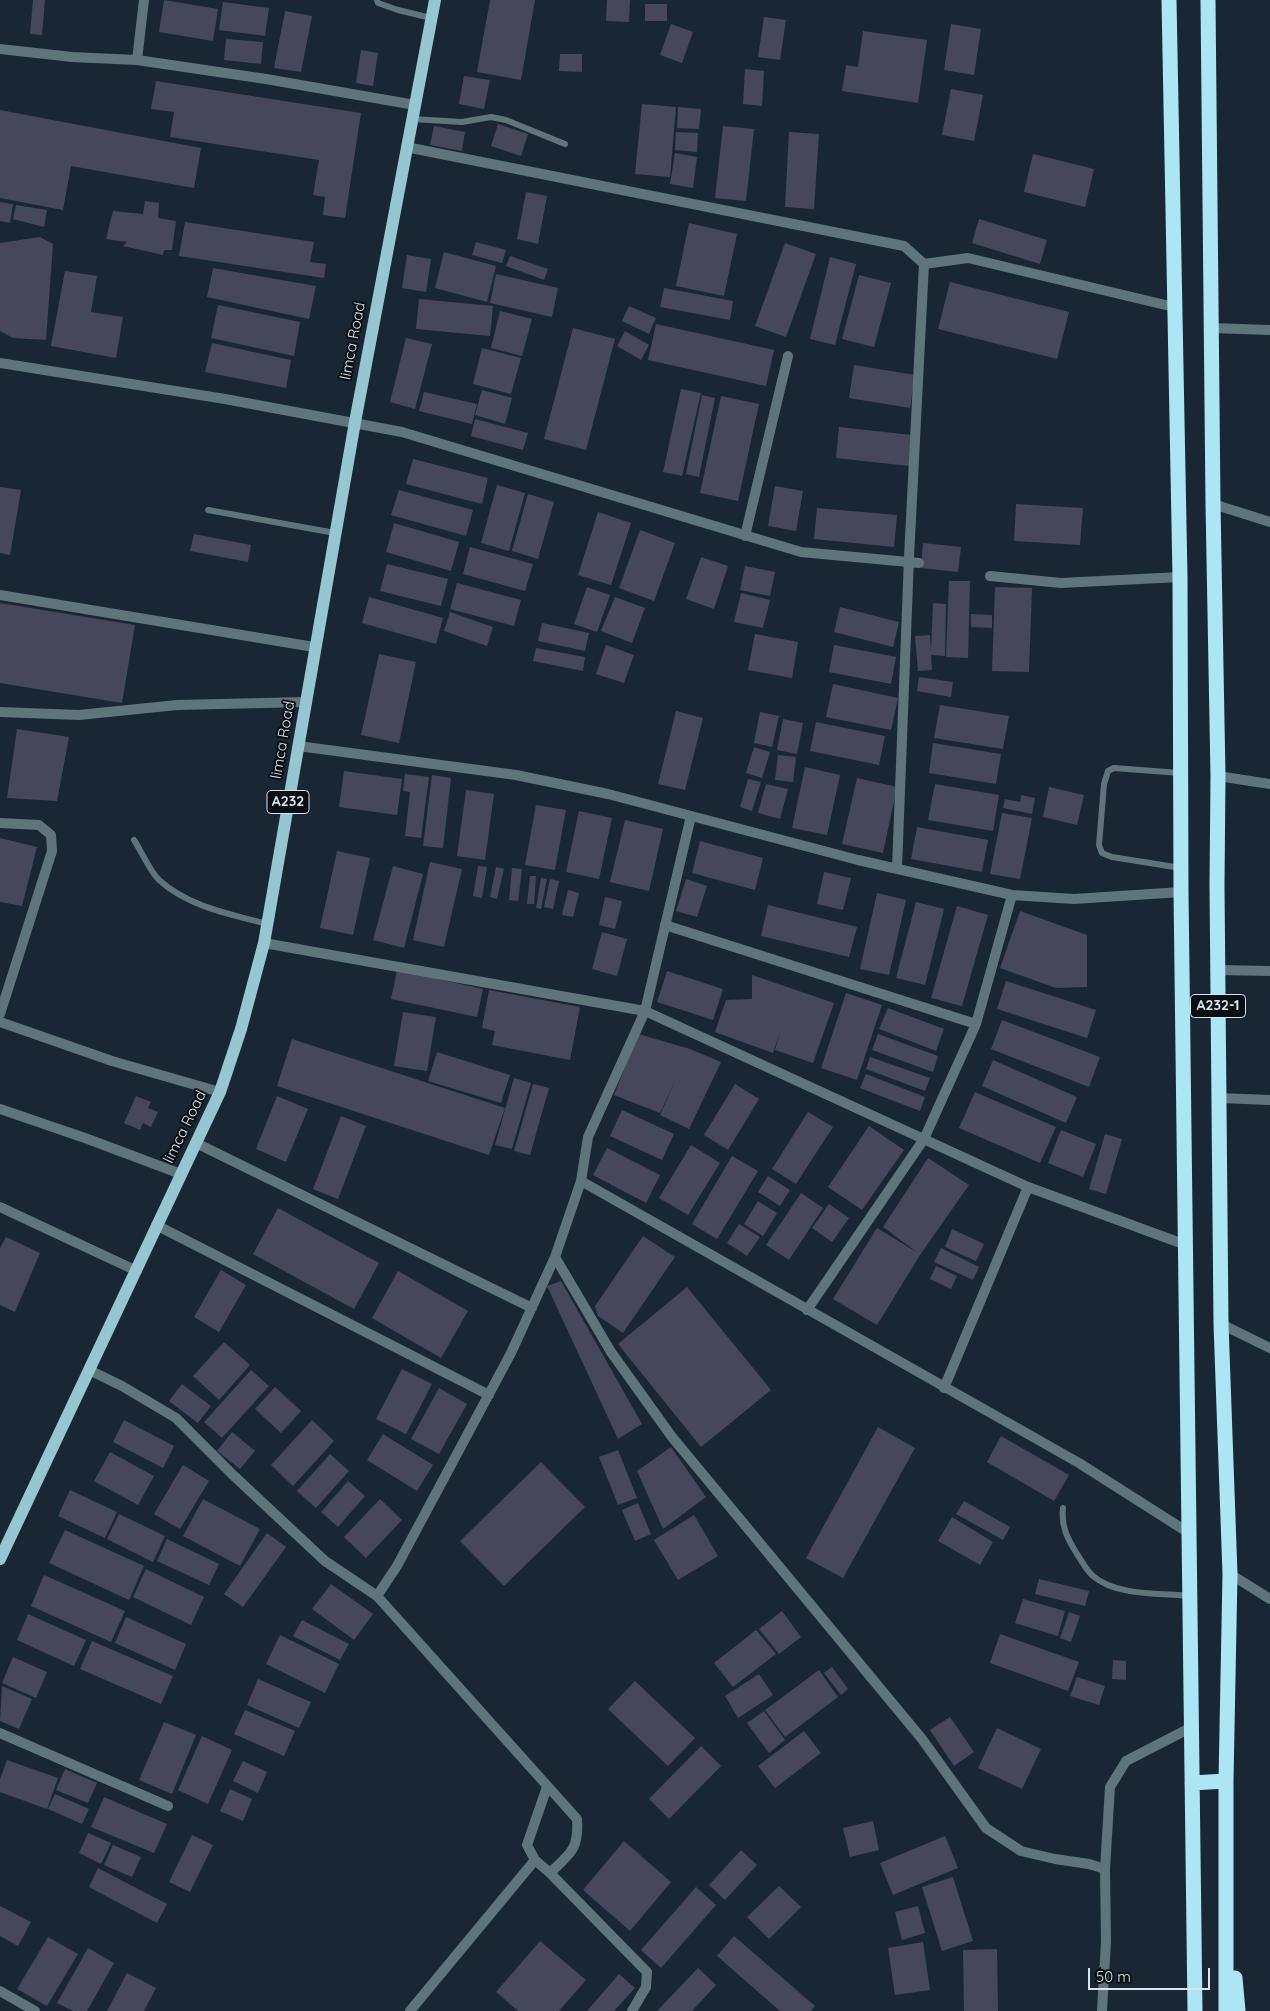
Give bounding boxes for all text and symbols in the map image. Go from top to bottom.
street label: limca Road [337,301,369,381]
street label: limca Road [267,700,299,780]
road number: A232 [267,790,309,814]
road number: A232-1 [1190,994,1246,1018]
street label: limca Road [160,1088,210,1166]
scale bar [1090,1958,1212,1990]
text: 50 m [1096,1967,1131,1986]

